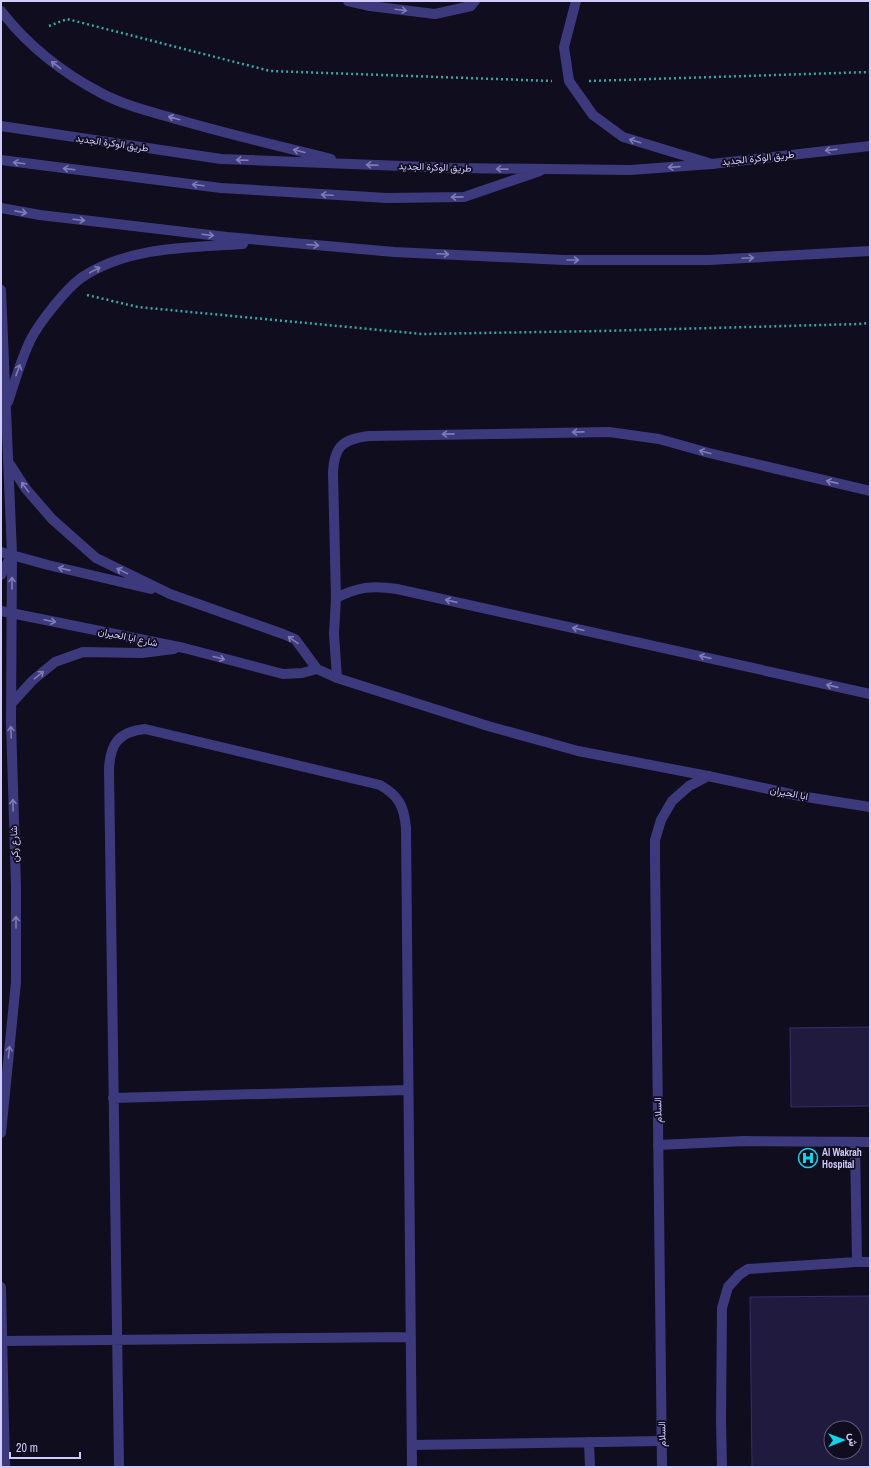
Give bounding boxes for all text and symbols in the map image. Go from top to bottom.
one-way arrow [394,6,407,14]
one-way arrow [51,61,62,70]
one-way arrow [167,114,180,121]
street label: طريق الوكرة الجديد [75,131,150,155]
one-way arrow [628,137,641,144]
one-way arrow [825,146,838,154]
one-way arrow [293,147,306,155]
street label: طريق الوكرة الجديد [721,148,796,168]
one-way arrow [236,156,249,164]
one-way arrow [13,159,26,166]
street label: طريق الوكرة الجديد [398,159,472,175]
one-way arrow [366,161,379,169]
one-way arrow [668,163,681,170]
one-way arrow [63,165,76,173]
one-way arrow [496,165,509,172]
one-way arrow [192,181,205,189]
one-way arrow [321,191,334,198]
one-way arrow [451,193,464,201]
one-way arrow [14,208,27,216]
one-way arrow [72,216,85,224]
one-way arrow [201,231,214,239]
one-way arrow [306,241,319,249]
one-way arrow [436,251,449,258]
one-way arrow [741,254,754,261]
one-way arrow [566,256,579,264]
one-way arrow [89,266,101,273]
one-way arrow [15,364,22,377]
one-way arrow [572,428,585,436]
one-way arrow [442,431,455,438]
one-way arrow [699,448,712,455]
one-way arrow [826,477,839,485]
one-way arrow [21,482,29,493]
one-way arrow [58,564,71,572]
one-way arrow [117,567,129,574]
one-way arrow [8,577,16,590]
one-way arrow [445,596,458,604]
one-way arrow [43,617,56,625]
street label: شارع ابا الحيران [97,624,159,650]
one-way arrow [572,625,585,633]
one-way arrow [287,636,298,644]
one-way arrow [699,653,712,661]
one-way arrow [212,655,225,662]
one-way arrow [34,671,44,680]
one-way arrow [826,681,839,689]
one-way arrow [8,726,15,739]
street label: ابا الحيران [769,783,809,803]
one-way arrow [9,799,17,812]
street label: شارع ركن [7,825,21,862]
one-way arrow [12,916,20,929]
one-way arrow [5,1046,13,1059]
street label: السلام [651,1097,665,1123]
place label: Al Wakrah Hospital [822,1146,862,1171]
hospital icon: Al Wakrah Hospital [797,1147,819,1169]
north arrow [823,1420,863,1460]
street label: السلام [655,1421,669,1447]
text: ش [846,1433,860,1447]
scale bar [10,1434,80,1460]
text: 20 m [16,1440,38,1456]

